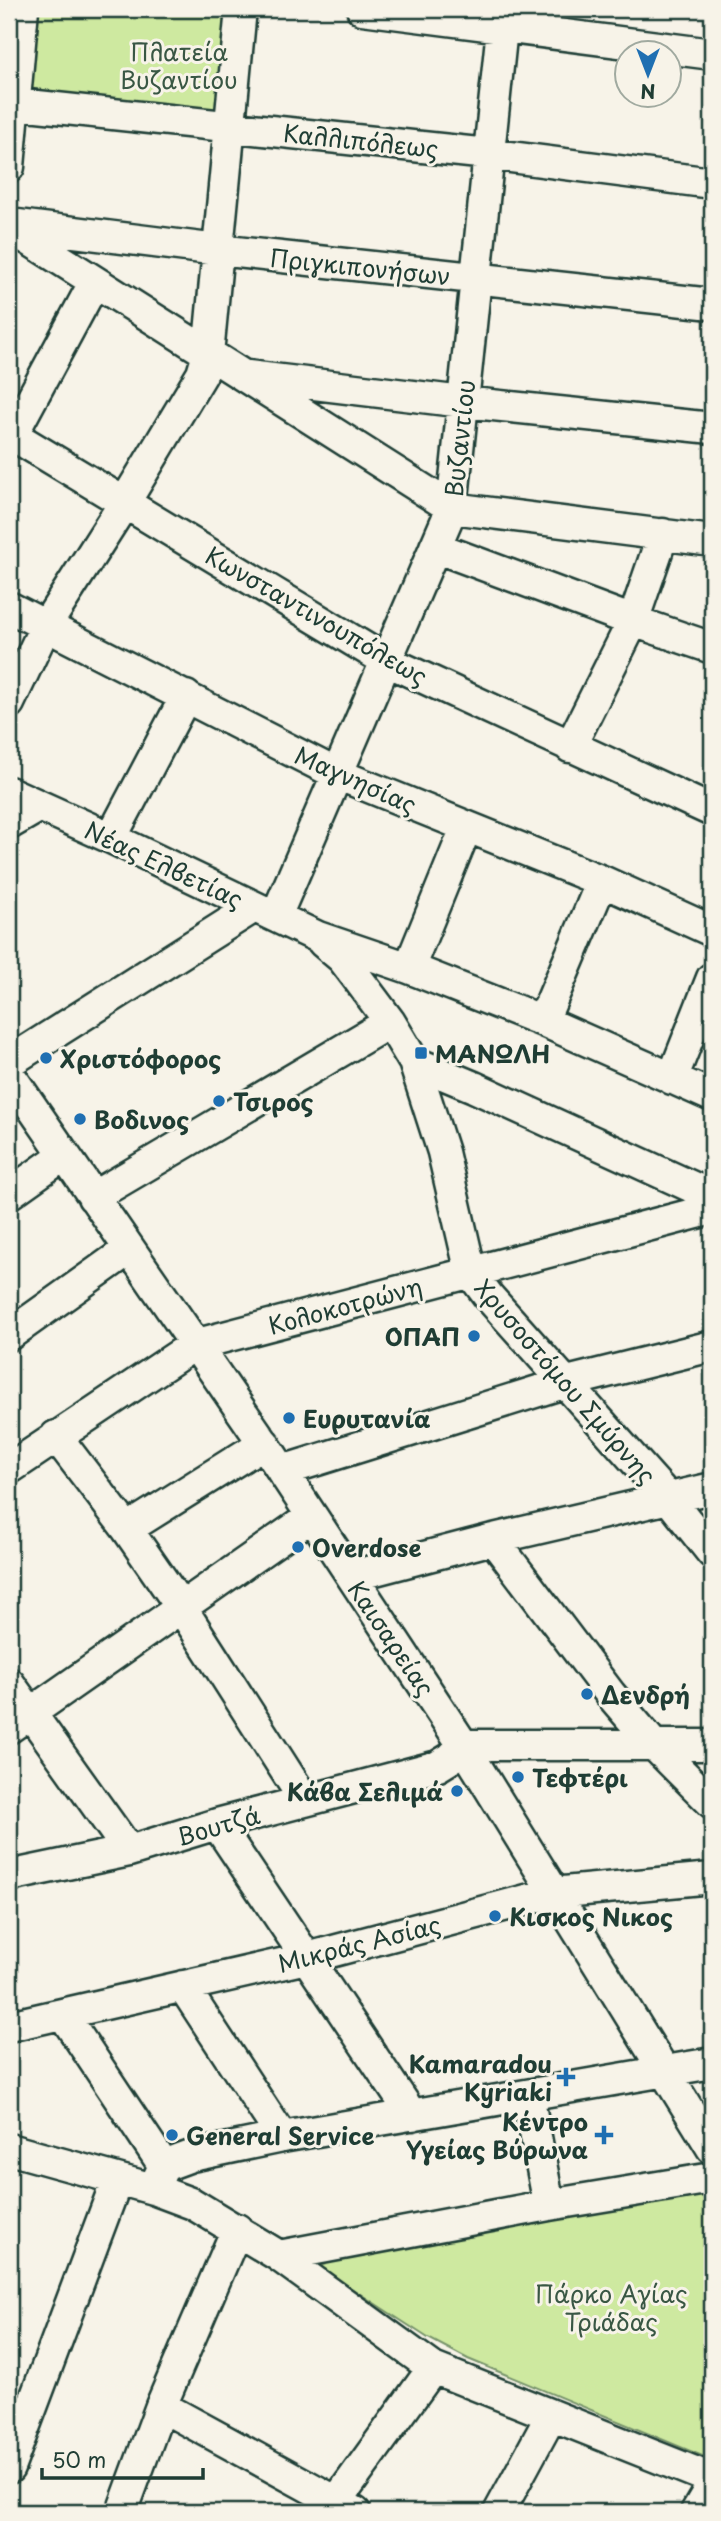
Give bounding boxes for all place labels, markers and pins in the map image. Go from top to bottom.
place label: ΜΑΝΏΛΗ [435,1035,550,1071]
place label: Χριστόφορος [60,1040,221,1076]
marker: ΜΑΝΏΛΗ [413,1045,429,1061]
marker: Χριστόφορος [38,1050,54,1066]
place label: Τσιρος [233,1083,314,1119]
marker: Τσιρος [211,1093,227,1109]
place label: Βοδινος [94,1101,189,1137]
marker: Βοδινος [72,1111,88,1127]
place label: ΟΠΑΠ [385,1318,460,1354]
marker: ΟΠΑΠ [466,1328,482,1344]
place label: Ευρυτανία [303,1400,431,1436]
marker: Ευρυτανία [281,1410,297,1426]
place label: Overdose [312,1529,421,1565]
marker: Overdose [290,1539,306,1555]
place label: Δενδρή [601,1676,690,1712]
marker: Δενδρή [579,1686,595,1702]
place label: Τεφτέρι [532,1759,628,1795]
marker: Τεφτέρι [510,1769,526,1785]
place label: Κάβα Σελιμά [287,1773,444,1809]
marker: Κάβα Σελιμά [449,1783,465,1799]
place label: Κισκος Νικος [509,1898,673,1934]
marker: Κισκος Νικος [487,1908,503,1924]
place label: Kamaradou Kyriaki [409,2045,552,2109]
marker: Kamaradou Kyriaki [558,2069,574,2085]
place label: Κέντρο Υγείας Βύρωνα [406,2103,589,2167]
place label: General Service [186,2117,375,2153]
marker: Κέντρο Υγείας Βύρωνα [594,2125,614,2145]
marker: General Service [164,2127,180,2143]

